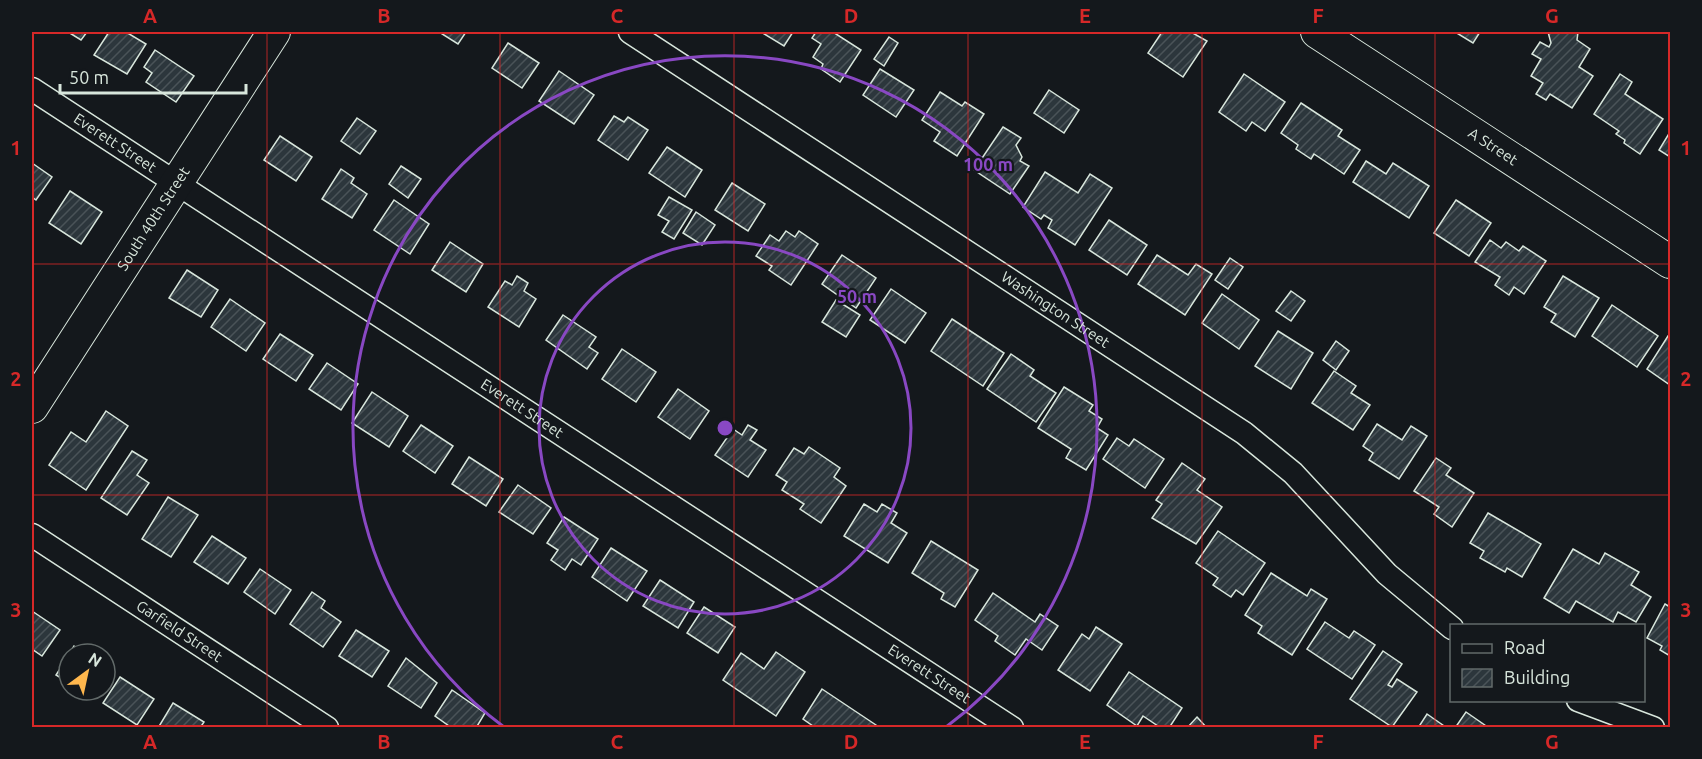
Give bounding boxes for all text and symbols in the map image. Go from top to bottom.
text: A [143,4,157,27]
text: B [377,4,391,27]
text: C [611,4,624,27]
text: D [844,4,858,27]
text: E [1079,4,1091,27]
text: F [1312,4,1324,27]
text: G [1545,4,1559,27]
scale bar [60,57,246,95]
text: 50 m [69,67,109,87]
street label: Everett Street [71,110,160,176]
street label: A Street [1465,124,1521,168]
text: 1 [10,136,22,159]
text: 1 [1680,136,1692,159]
text: 100 m [963,154,1013,174]
street label: South 40th Street [113,163,193,274]
street label: Washington Street [998,268,1113,351]
text: 50 m [837,286,877,306]
text: 2 [10,367,22,390]
text: 2 [1680,367,1692,390]
street label: Everett Street [478,375,567,441]
centre of rings [715,418,735,438]
street label: Garfield Street [133,597,226,665]
text: 3 [10,598,22,621]
text: 3 [1680,598,1692,621]
legend [1450,624,1645,702]
text: Road [1504,637,1546,657]
street label: Everett Street [885,640,974,707]
north arrow [57,642,117,702]
text: N [85,649,105,670]
text: Building [1504,667,1570,687]
text: A [143,730,157,753]
text: B [377,730,391,753]
text: C [611,730,624,753]
text: D [844,730,858,753]
text: E [1079,730,1091,753]
text: F [1312,730,1324,753]
text: G [1545,730,1559,753]

